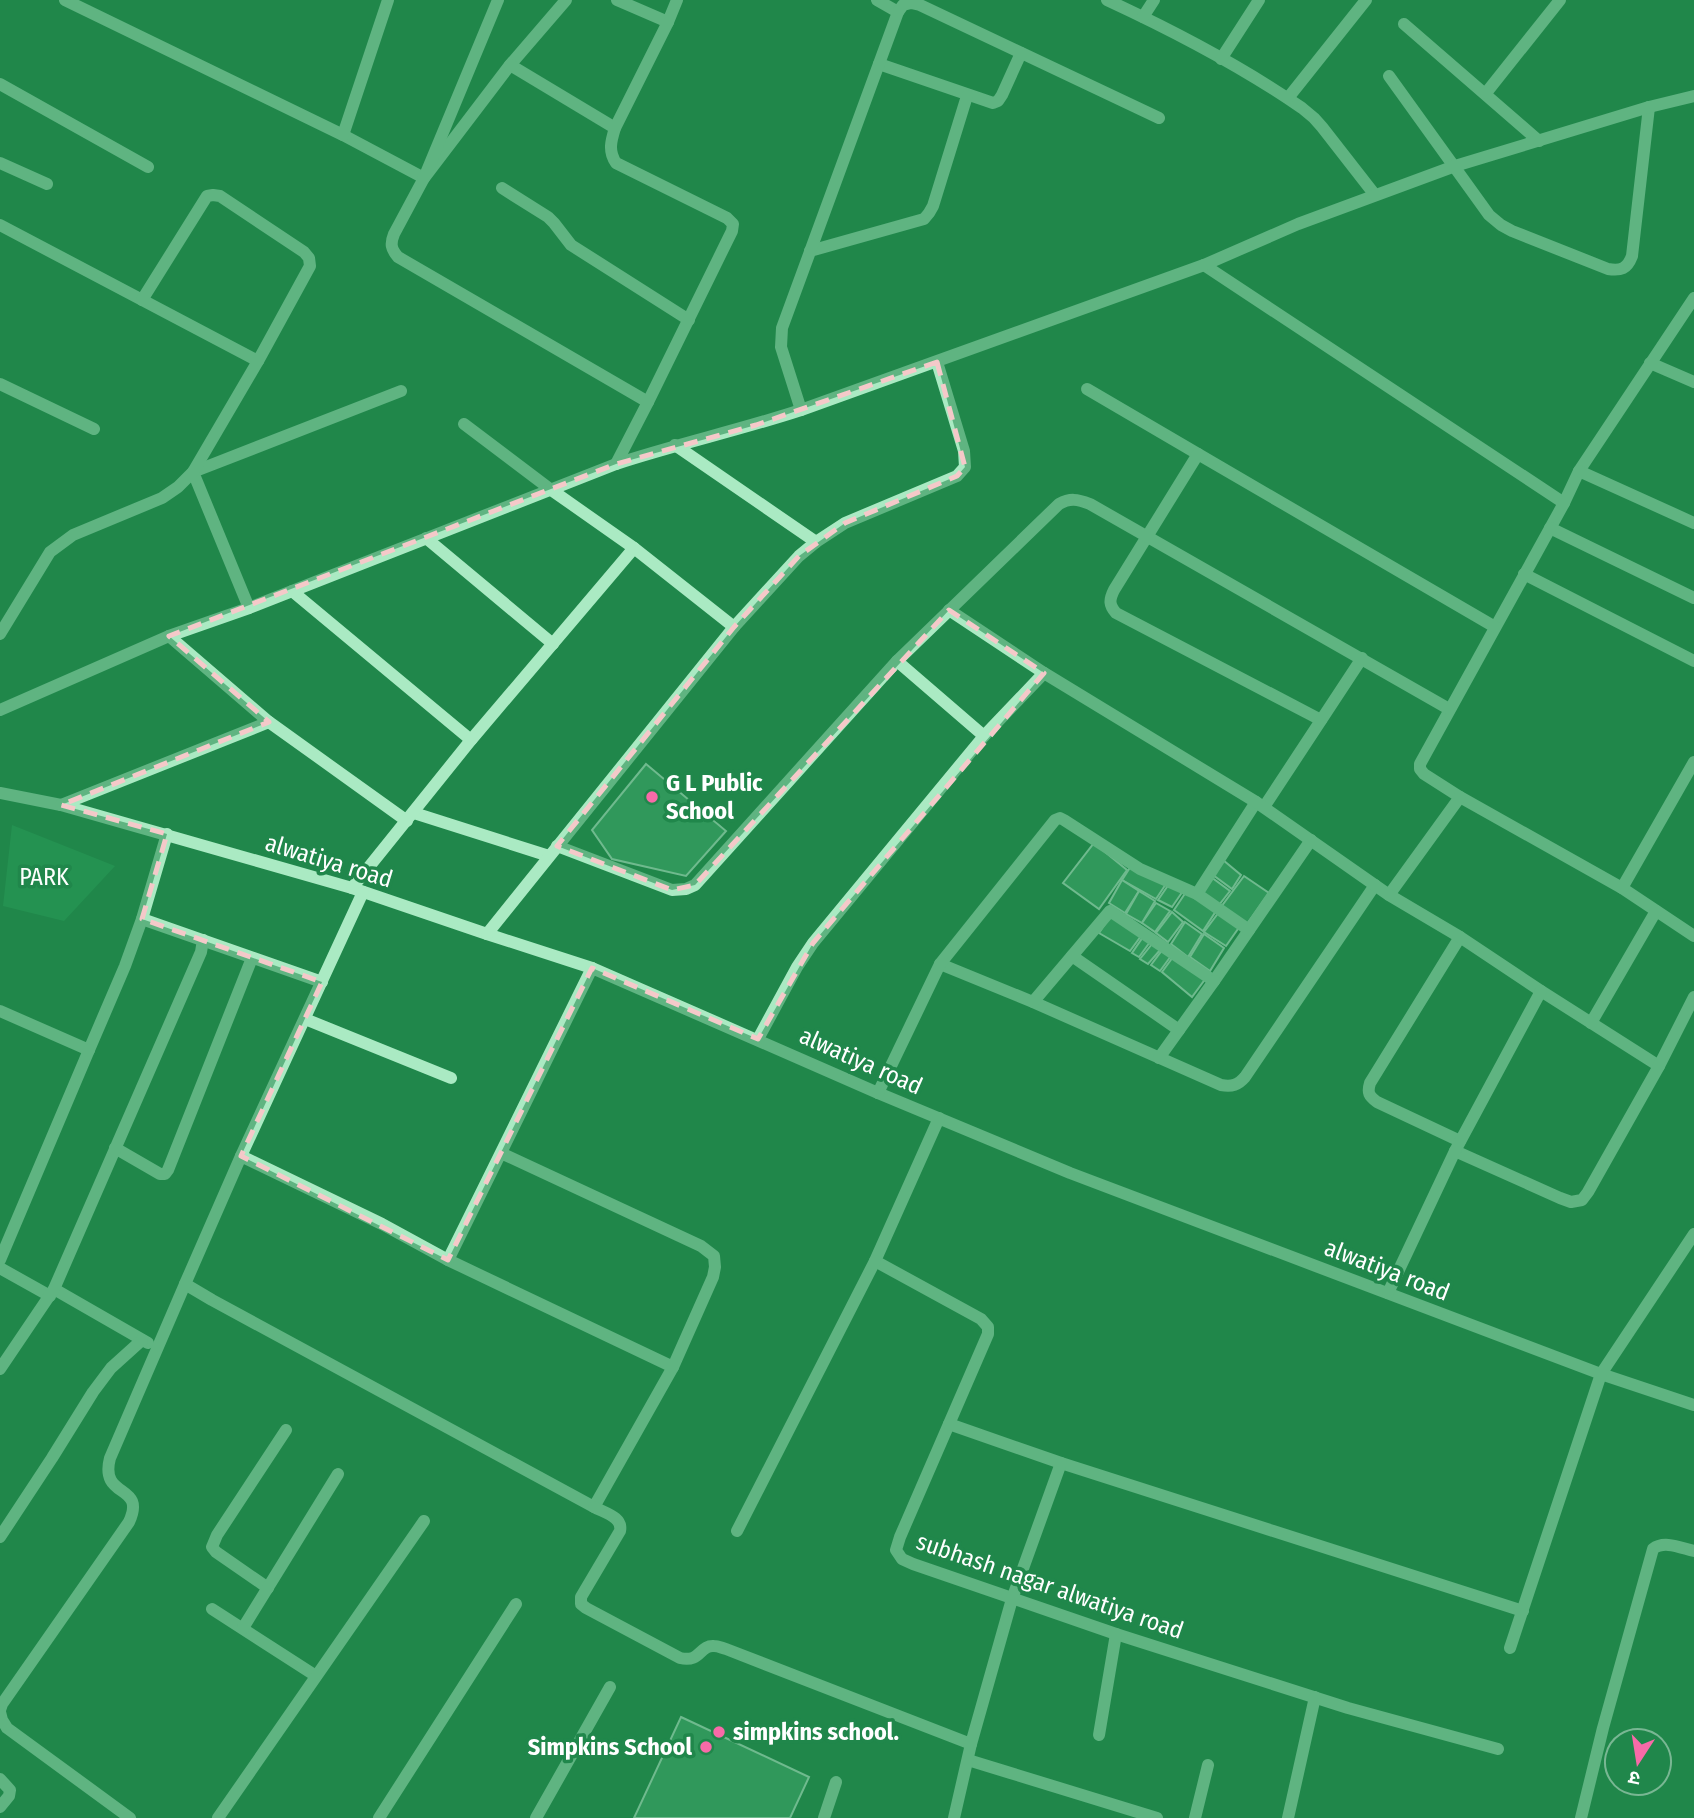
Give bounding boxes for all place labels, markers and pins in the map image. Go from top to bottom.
place label: G L Public School [666,769,763,825]
marker: G L Public School [644,789,660,805]
place label: simpkins school. [733,1718,899,1746]
marker: simpkins school. [711,1724,727,1740]
place label: Simpkins School [528,1733,692,1761]
marker: Simpkins School [698,1739,714,1755]

